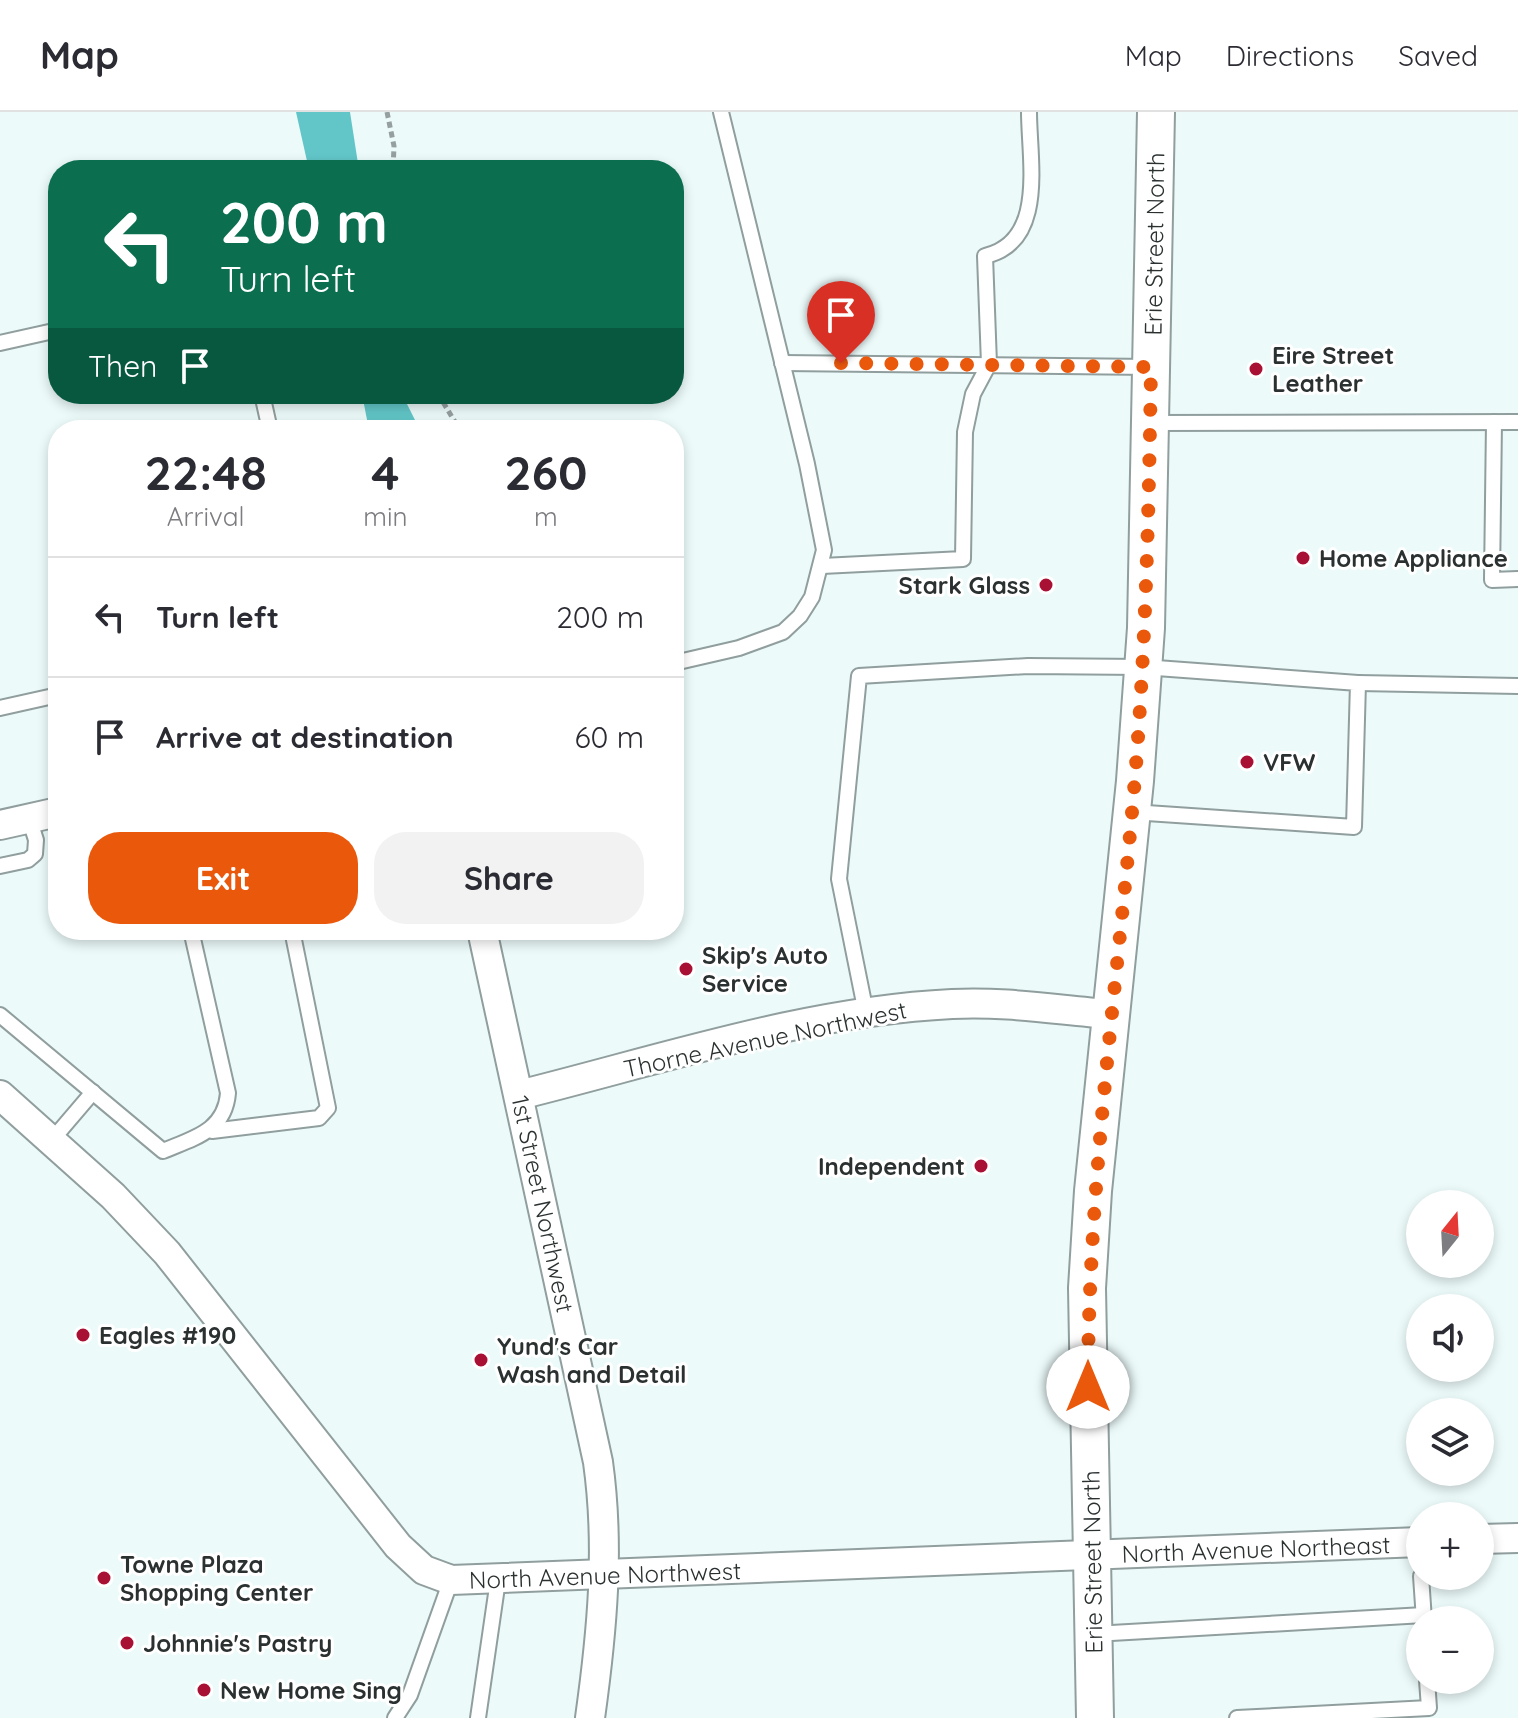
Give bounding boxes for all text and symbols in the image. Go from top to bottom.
text: Map [40,31,119,79]
text: Map [1125,38,1182,73]
text: Directions [1226,38,1354,73]
text: Saved [1398,38,1478,73]
street label: Erie Street North [1137,152,1171,336]
text: 200 m [220,187,388,257]
icon: left [88,192,192,296]
text: Turn left [220,256,356,301]
pin [807,281,875,363]
icon: arrive [819,293,863,337]
place label: Eire Street Leather [1272,340,1394,398]
icon: arrive [173,344,217,388]
text: Then [88,347,157,385]
marker: Eire Street Leather [1247,360,1265,378]
text: 22:48 [145,442,267,502]
text: 4 [371,442,400,502]
text: 260 [504,442,587,502]
text: Arrival [167,500,245,533]
text: min [363,500,408,533]
text: m [534,500,558,533]
place label: Home Appliance [1319,543,1508,573]
marker: Home Appliance [1294,549,1312,567]
place label: Stark Glass [899,570,1030,600]
marker: Stark Glass [1037,576,1055,594]
icon: left [88,595,132,639]
text: Turn left [156,598,279,636]
text: 200 m [556,598,644,636]
icon: arrive [88,715,132,759]
text: Arrive at destination [156,718,454,756]
text: 60 m [574,718,644,756]
place label: VFW [1263,747,1316,777]
marker: VFW [1238,753,1256,771]
button: Exit [88,832,358,924]
button: Share [374,832,644,924]
place label: Skip's Auto Service [702,940,828,998]
marker: Skip's Auto Service [677,960,695,978]
street label: Thorne Avenue Northwest [621,994,909,1084]
street label: 1st Street Northwest [505,1093,581,1315]
place label: Independent [818,1151,965,1181]
marker: Independent [972,1157,990,1175]
north arrow [1406,1190,1494,1278]
map controls [1406,1190,1494,1694]
button: sound [1406,1294,1494,1382]
place label: Eagles #190 [99,1320,236,1350]
marker: Eagles #190 [74,1326,92,1344]
place label: Yund's Car Wash and Detail [497,1331,687,1389]
position arrow [1046,1345,1130,1429]
marker: Yund's Car Wash and Detail [472,1351,490,1369]
button: layers [1406,1398,1494,1486]
street label: Erie Street North [1075,1470,1109,1654]
button: + [1406,1502,1494,1590]
street label: North Avenue Northeast [1121,1529,1391,1569]
place label: Towne Plaza Shopping Center [120,1549,313,1607]
street label: North Avenue Northwest [468,1555,742,1595]
marker: Towne Plaza Shopping Center [95,1569,113,1587]
button: − [1406,1606,1494,1694]
place label: Johnnie's Pastry [143,1628,332,1658]
marker: Johnnie's Pastry [118,1634,136,1652]
place label: New Home Sing [220,1675,402,1705]
marker: New Home Sing [195,1681,213,1699]

